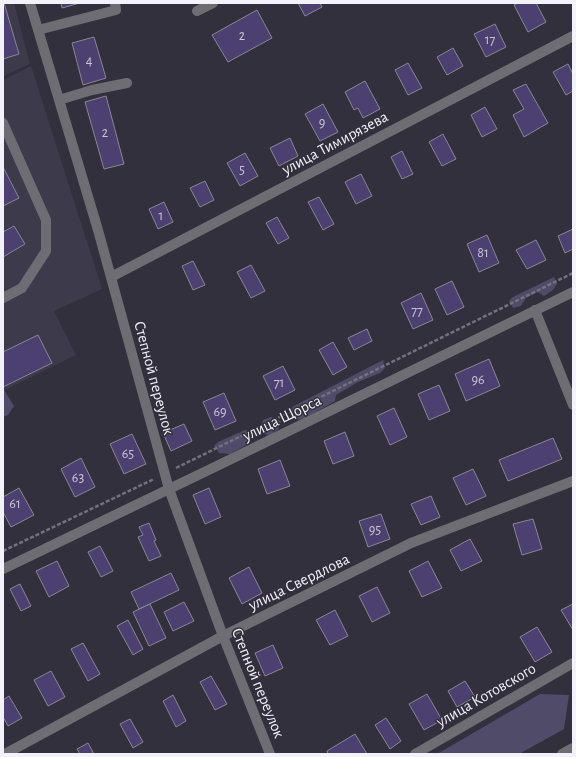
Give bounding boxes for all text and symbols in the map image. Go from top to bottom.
house number: 2 [239,29,245,43]
house number: 17 [485,33,495,47]
house number: 4 [86,54,93,68]
street label: улица Тимирязева [279,108,391,179]
house number: 9 [319,116,325,130]
house number: 2 [102,126,108,140]
house number: 5 [239,163,245,177]
house number: 1 [159,209,163,223]
house number: 81 [477,246,489,260]
house number: 77 [411,304,423,318]
street label: Степной переулок [130,319,177,438]
house number: 96 [471,373,485,387]
house number: 71 [274,376,284,390]
street label: улица Щорса [239,392,324,445]
house number: 69 [213,405,227,419]
house number: 65 [122,447,134,461]
house number: 63 [72,471,84,485]
house number: 61 [9,497,21,511]
house number: 95 [369,523,381,537]
street label: улица Свердлова [245,551,352,615]
street label: Степной переулок [228,626,288,741]
street label: улица Котовского [433,660,539,731]

